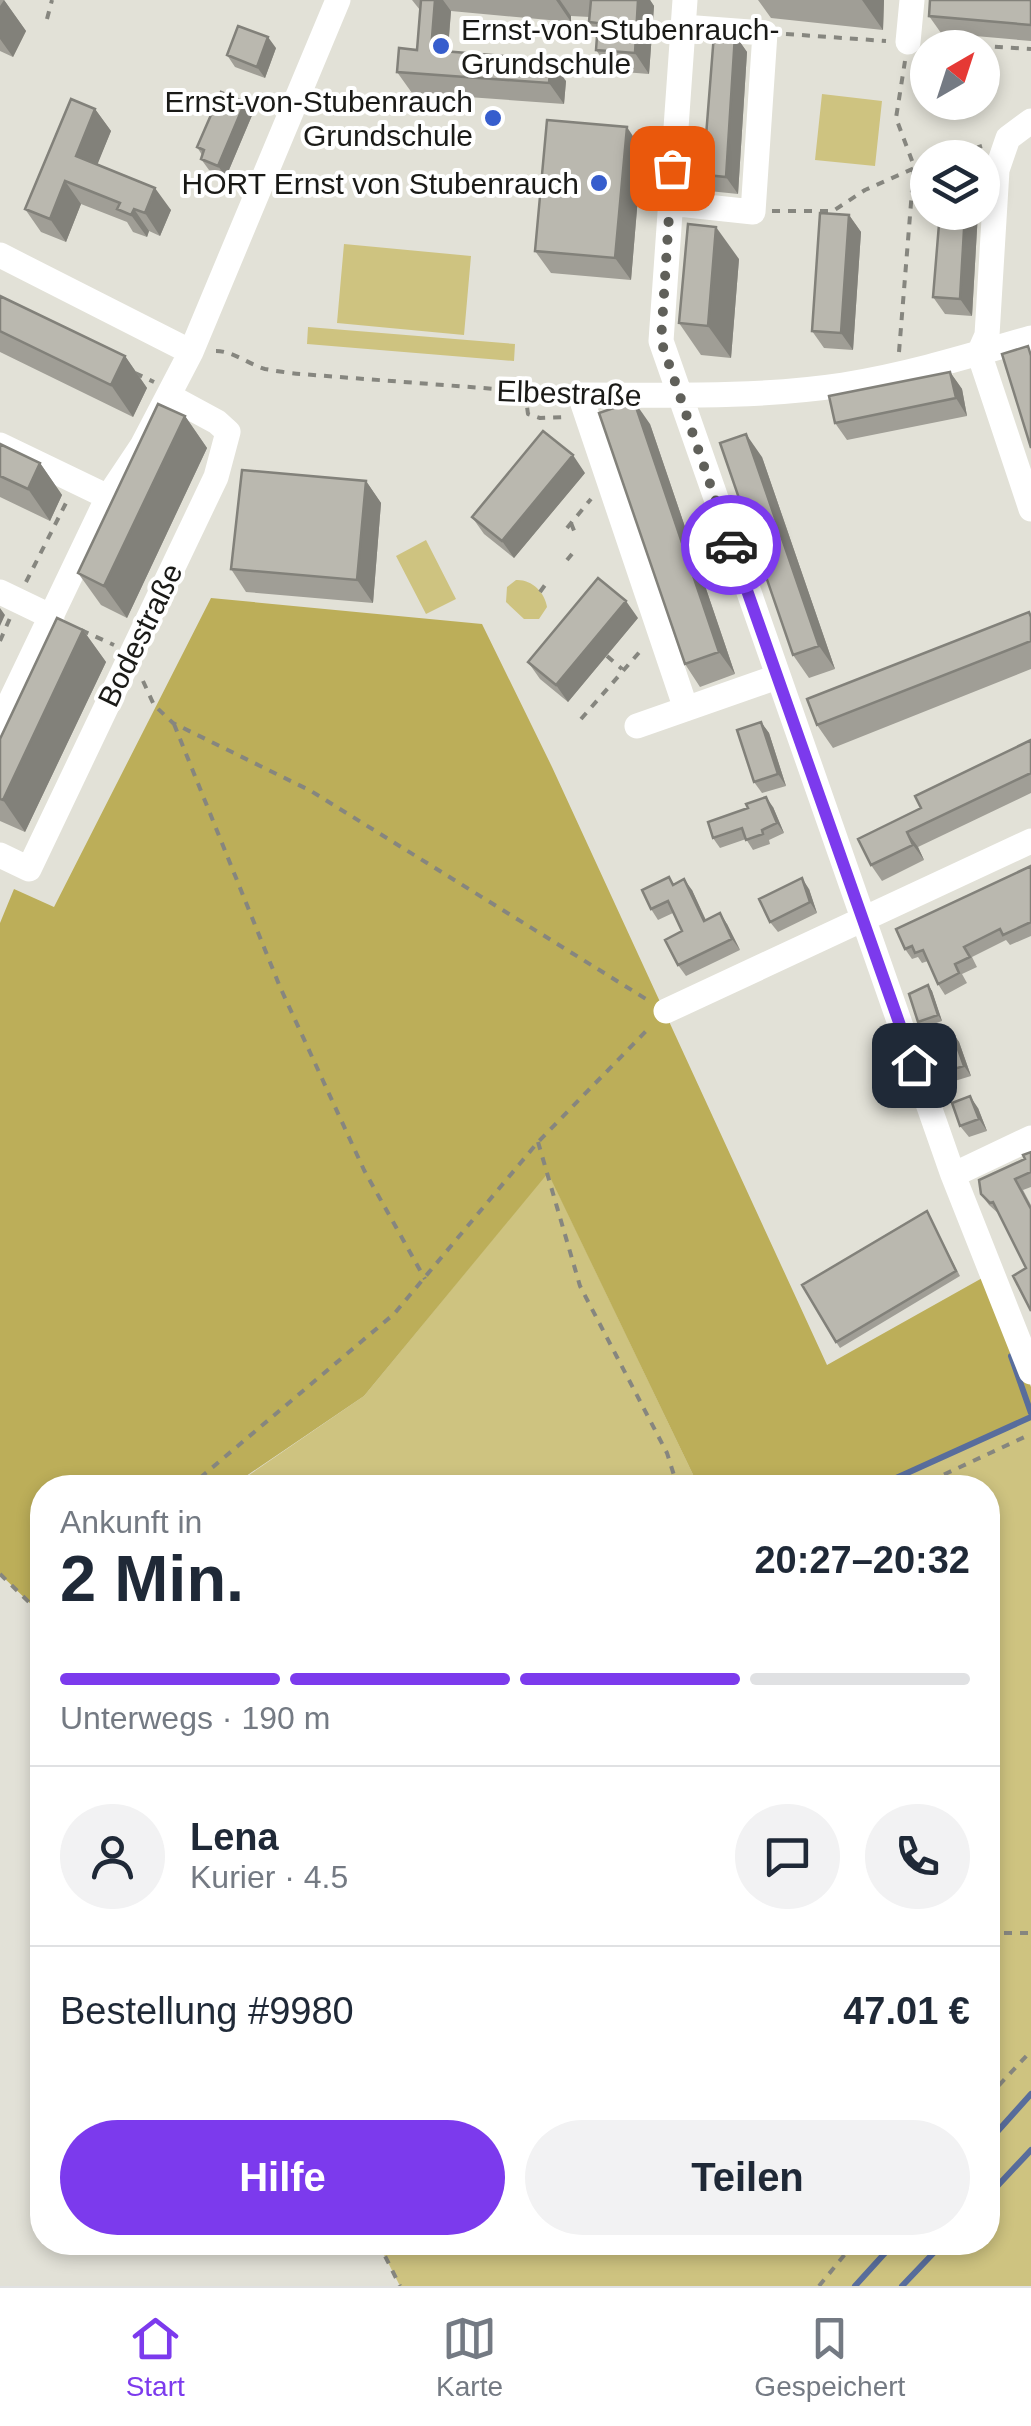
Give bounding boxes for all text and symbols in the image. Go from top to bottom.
place label: Ernst-von-Stubenrauch- Grundschule [461,13,780,80]
north arrow [910,30,1000,120]
map controls [910,30,1000,230]
marker: Ernst-von-Stubenrauch- Grundschule [430,35,452,57]
place label: Ernst-von-Stubenrauch Grundschule [165,85,473,152]
marker: Ernst-von-Stubenrauch Grundschule [482,107,504,129]
pin [630,126,715,211]
button: layers [910,140,1000,230]
icon: bag [645,141,700,196]
place label: HORT Ernst von Stubenrauch [182,167,579,200]
marker: HORT Ernst von Stubenrauch [588,172,610,194]
street label: Elbestraße [496,374,642,412]
courier [681,495,781,595]
icon: car [704,518,759,573]
street label: Bodestraße [91,558,189,712]
pin [872,1023,957,1108]
icon: home [887,1038,942,1093]
text: Ankunft in [60,1504,202,1540]
text: 20:27–20:32 [754,1539,970,1581]
text: 2 Min. [60,1542,244,1615]
text: Unterwegs · 190 m [60,1700,330,1736]
button: person [60,1804,165,1909]
button: chat [735,1804,840,1909]
button: phone [865,1804,970,1909]
text: Lena [190,1816,279,1858]
text: Kurier · 4.5 [190,1859,348,1895]
text: Bestellung #9980 [60,1990,354,2032]
text: 47.01 € [843,1990,970,2032]
button: Hilfe [60,2120,505,2235]
button: Teilen [525,2120,970,2235]
tab: Start [126,2311,185,2403]
tab: Karte [436,2311,503,2403]
tab: Gespeichert [754,2311,905,2403]

